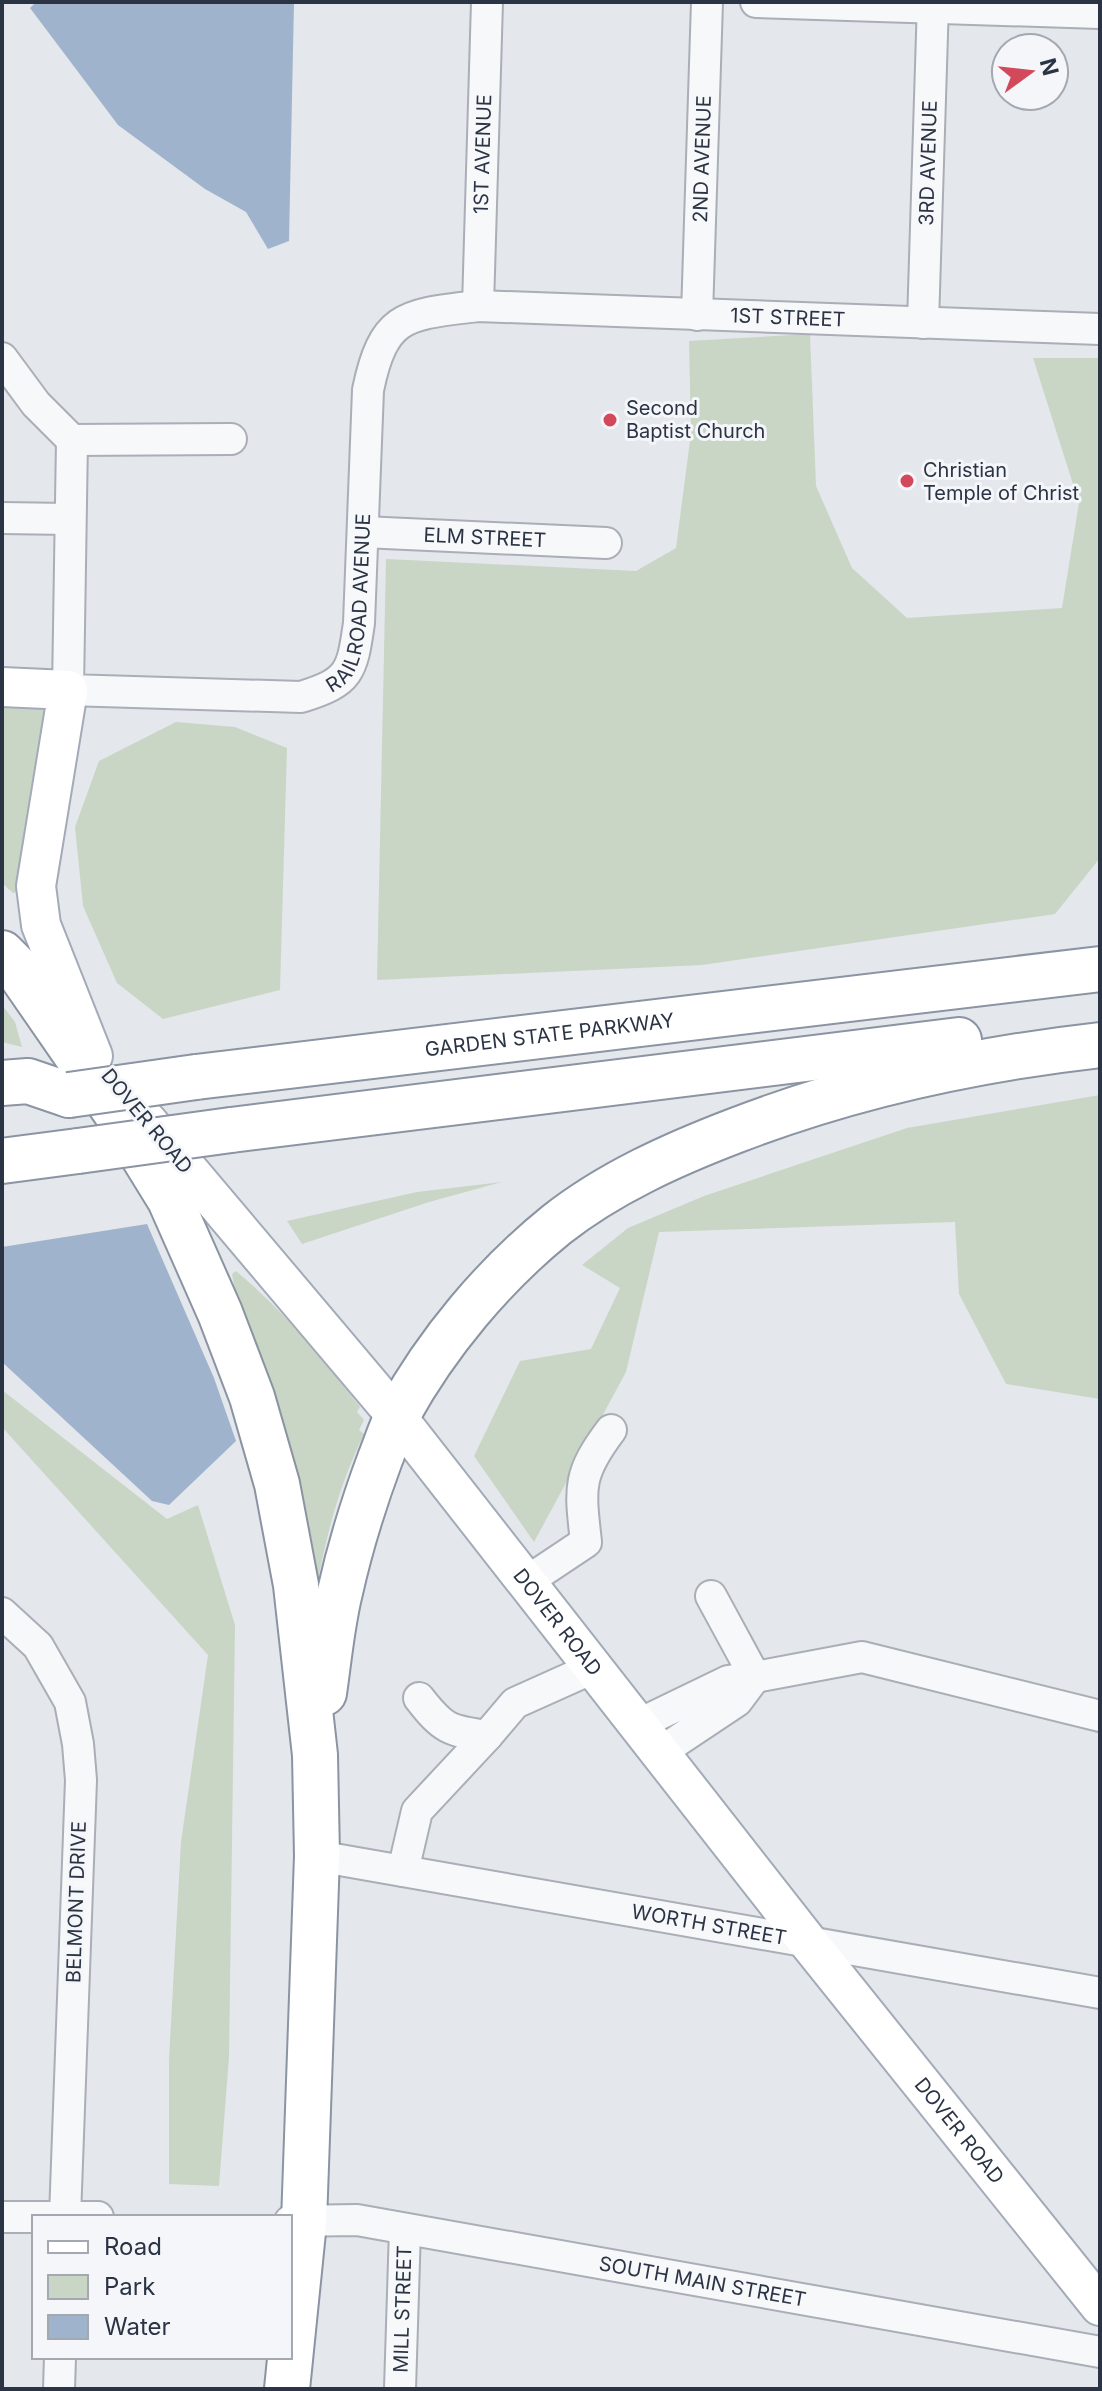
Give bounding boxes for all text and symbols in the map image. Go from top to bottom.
north arrow [990,32,1070,112]
text: N [1035,55,1064,78]
street label: 1ST AVENUE [469,94,496,214]
street label: 2ND AVENUE [688,95,716,223]
street label: 3RD AVENUE [914,100,942,226]
street label: 1ST STREET [730,303,846,332]
place label: Second Baptist Church [626,396,765,443]
marker: Second Baptist Church [601,411,619,429]
place label: Christian Temple of Christ [923,458,1080,505]
marker: Christian Temple of Christ [898,472,916,490]
street label: RAILROAD AVENUE [322,513,375,698]
street label: ELM STREET [423,523,547,552]
street label: GARDEN STATE PARKWAY [423,1008,676,1062]
street label: DOVER ROAD [96,1064,198,1178]
street label: DOVER ROAD [508,1564,607,1680]
street label: BELMONT DRIVE [61,1821,91,1983]
street label: WORTH STREET [630,1899,788,1950]
street label: DOVER ROAD [910,2073,1009,2188]
legend [32,2215,292,2359]
text: Road [104,2232,162,2261]
street label: MILL STREET [389,2245,416,2373]
street label: SOUTH MAIN STREET [597,2251,808,2312]
text: Park [104,2272,155,2301]
text: Water [104,2312,171,2341]

